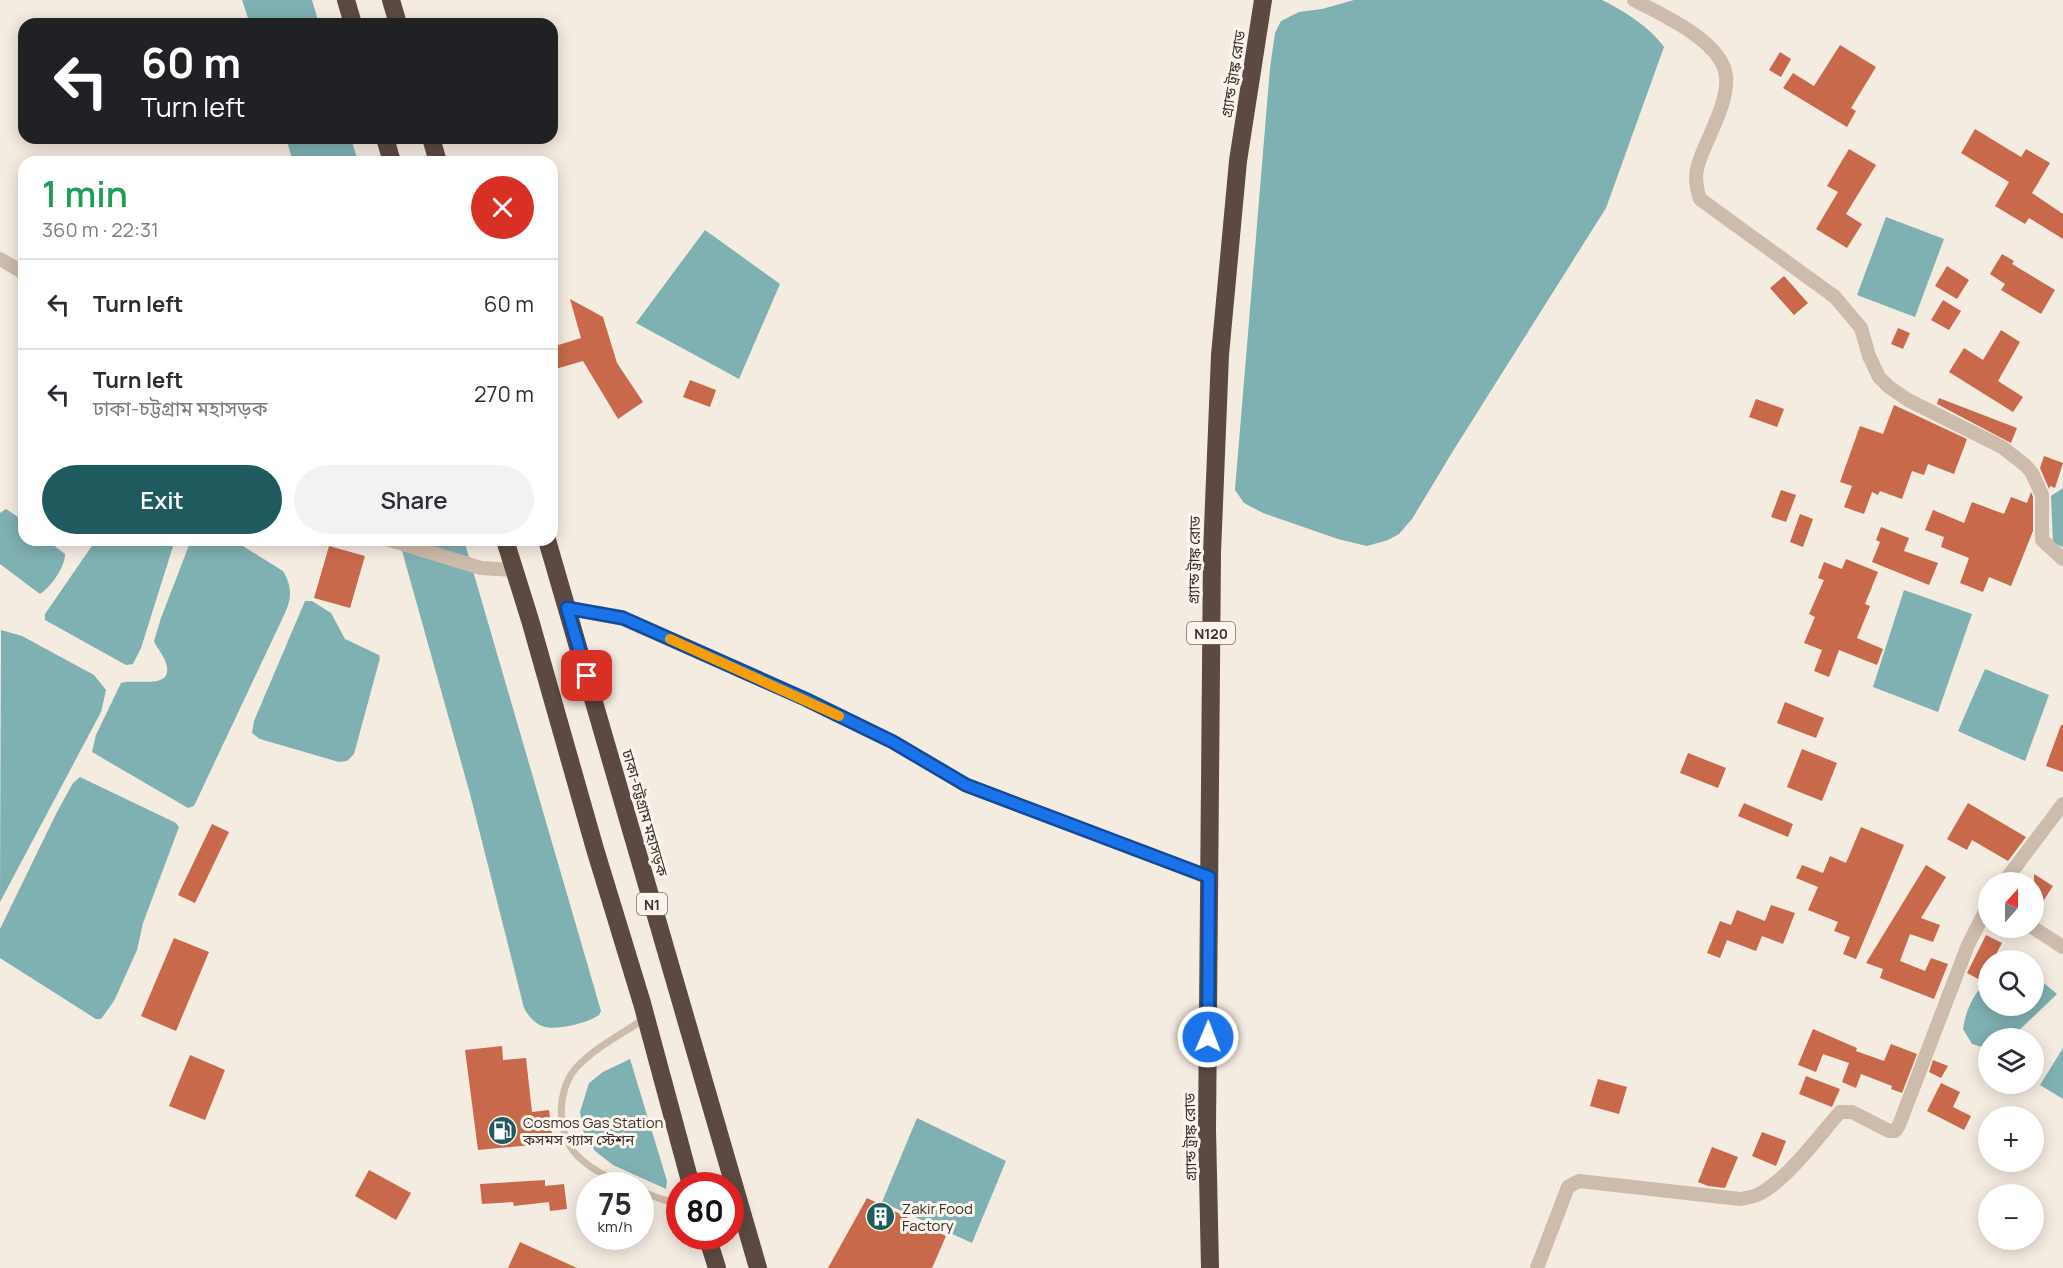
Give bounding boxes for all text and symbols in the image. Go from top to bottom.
street label: গ্র্যান্ড ট্রাঙ্ক রোড [1216,29,1250,119]
text: 60 m [141,33,241,91]
icon: left [42,42,120,120]
text: Turn left [141,88,245,125]
text: 1 min [42,169,128,218]
button: close [471,176,534,239]
text: 360 m · 22:31 [42,216,159,243]
icon: left [42,288,75,321]
text: Turn left [93,289,183,319]
text: 60 m [484,289,534,319]
text: Turn left [93,365,183,395]
icon: left [42,378,75,411]
text: 270 m [474,379,534,409]
text: ঢাকা-চট্টগ্রাম মহাসড়ক [93,395,268,422]
button: Exit [42,465,282,534]
button: Share [294,465,534,534]
street label: গ্র্যান্ড ট্রাঙ্ক রোড [1183,515,1205,604]
road number: N120 [1187,622,1235,644]
pin [561,650,612,701]
icon: arrive [570,659,603,692]
street label: ঢাকা-চট্টগ্রাম মহাসড়ক [617,746,673,880]
north arrow [1978,872,2044,938]
map controls [1978,872,2044,1250]
road number: N1 [637,893,667,915]
button: search [1978,950,2044,1016]
position arrow [1176,1005,1240,1069]
button: layers [1978,1028,2044,1094]
street label: গ্র্যান্ড ট্রাঙ্ক রোড [1179,1092,1201,1181]
button: + [1978,1106,2044,1172]
place label: Cosmos Gas Station কসমস গ্যাস স্টেশন [522,1112,663,1150]
fuel station icon: Cosmos Gas Station কসমস গ্যাস স্টেশন [486,1115,518,1147]
speed limit sign: 80 [666,1172,744,1250]
text: 75 [598,1183,632,1224]
button: − [1978,1184,2044,1250]
place label: Zakir Food Factory [902,1198,973,1236]
building icon: Zakir Food Factory [865,1201,897,1233]
text: km/h [598,1216,632,1237]

